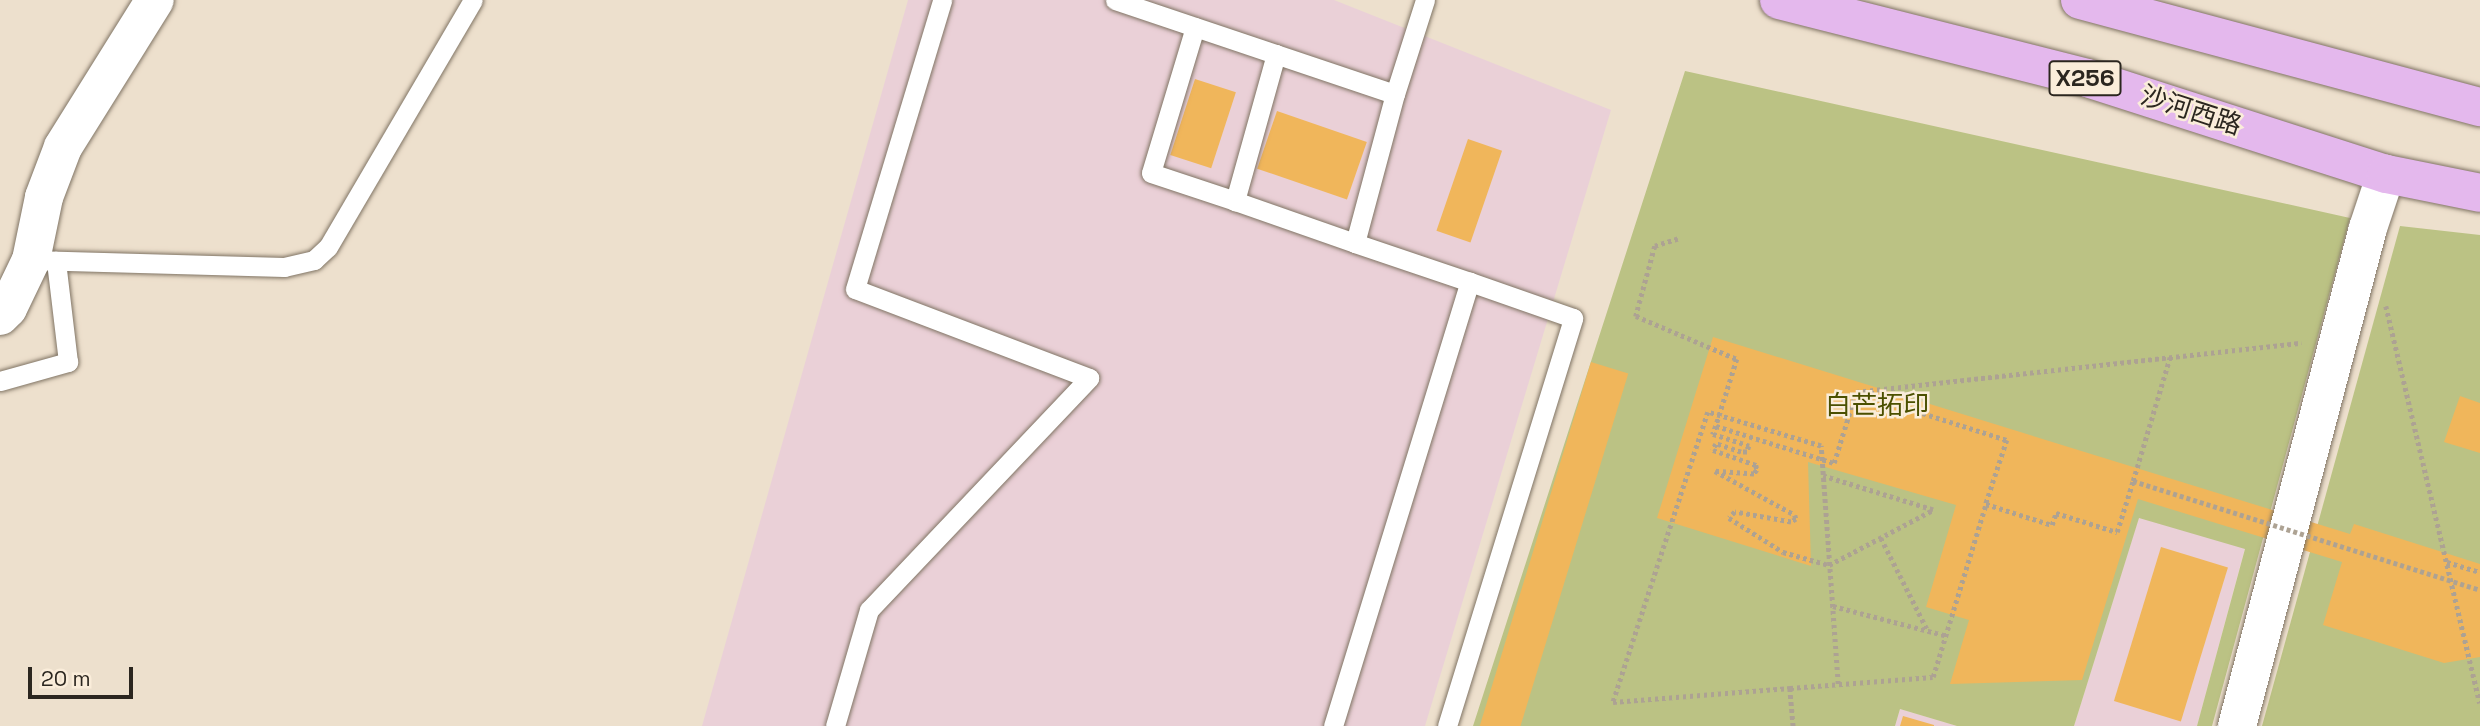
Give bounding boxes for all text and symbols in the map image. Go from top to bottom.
road number: X256 [2048,57,2122,98]
street label: 沙河西路 [2137,80,2245,142]
park label: 白芒拓印 [1825,390,1929,422]
scale bar [32,652,136,696]
text: 20 m [41,665,91,692]

